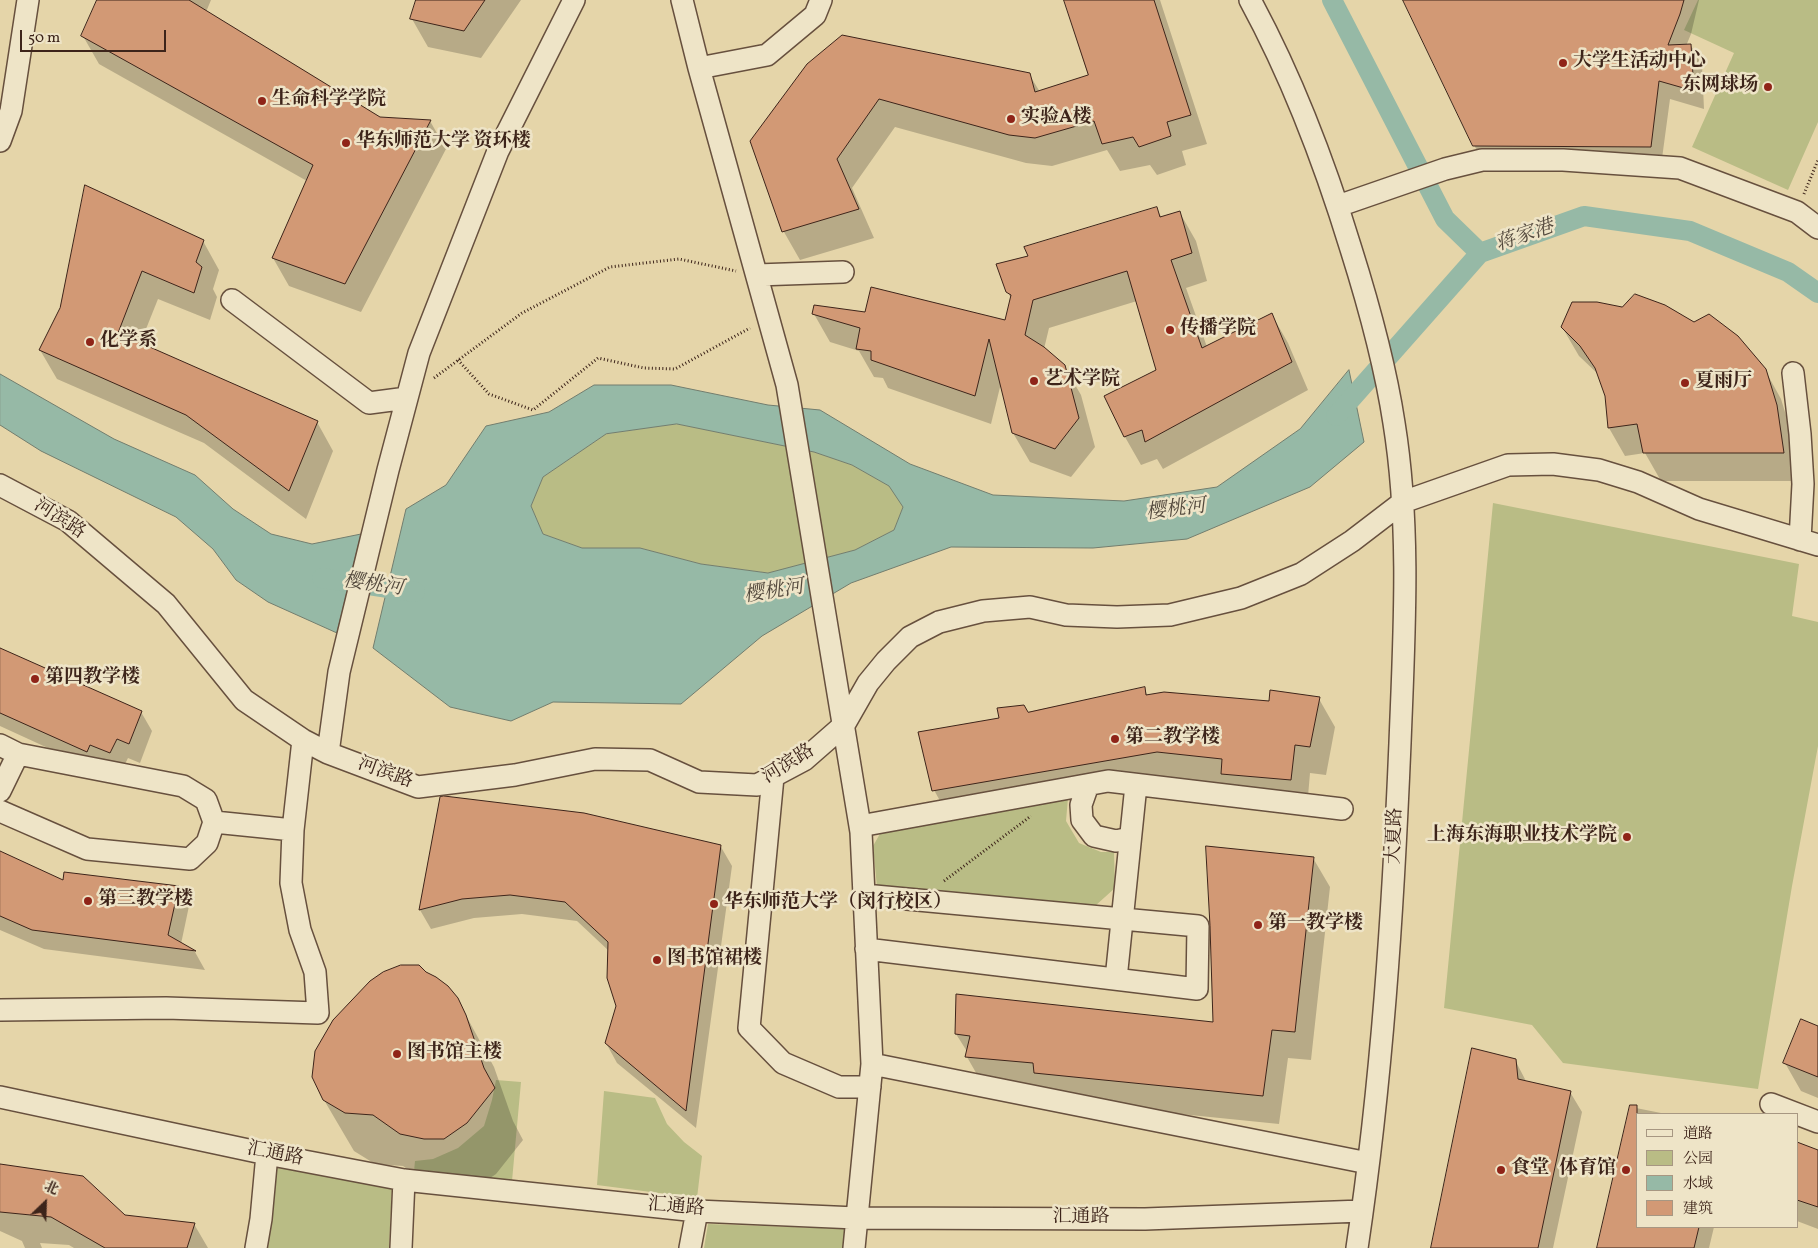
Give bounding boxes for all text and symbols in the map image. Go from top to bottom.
scale bar [22,20,169,52]
text: 50 m [28,28,60,49]
place label: 大学生活动中心 [1573,52,1706,74]
marker: 大学生活动中心 [1557,57,1569,69]
place label: 东网球场 [1682,76,1758,98]
marker: 东网球场 [1762,81,1774,93]
place label: 生命科学学院 [272,90,386,112]
marker: 生命科学学院 [256,95,268,107]
place label: 实验A楼 [1021,108,1092,130]
marker: 实验A楼 [1005,113,1017,125]
place label: 华东师范大学 资环楼 [356,132,531,154]
marker: 华东师范大学 资环楼 [340,137,352,149]
water label: 蒋家港 [1493,216,1557,258]
place label: 传播学院 [1180,319,1256,341]
marker: 传播学院 [1164,324,1176,336]
place label: 化学系 [100,331,157,353]
marker: 化学系 [84,336,96,348]
place label: 艺术学院 [1044,370,1120,392]
place label: 夏雨厅 [1695,372,1752,394]
marker: 艺术学院 [1028,375,1040,387]
marker: 夏雨厅 [1679,377,1691,389]
street label: 河滨路 [29,495,89,545]
water label: 樱桃河 [1145,495,1207,527]
water label: 樱桃河 [342,570,404,602]
water label: 樱桃河 [742,576,806,610]
place label: 第四教学楼 [45,668,140,690]
marker: 第四教学楼 [29,673,41,685]
place label: 第二教学楼 [1125,728,1220,750]
marker: 第二教学楼 [1109,733,1121,745]
street label: 河滨路 [759,740,819,790]
street label: 河滨路 [354,754,416,794]
street label: 大夏路 [1384,807,1408,865]
place label: 上海东海职业技术学院 [1427,826,1617,848]
marker: 上海东海职业技术学院 [1621,831,1633,843]
place label: 第三教学楼 [98,890,193,912]
place label: 华东师范大学（闵行校区） [724,893,952,915]
marker: 第三教学楼 [82,895,94,907]
marker: 华东师范大学（闵行校区） [708,898,720,910]
place label: 第一教学楼 [1268,914,1363,936]
marker: 第一教学楼 [1252,919,1264,931]
place label: 图书馆裙楼 [667,949,762,971]
marker: 图书馆裙楼 [651,954,663,966]
place label: 图书馆主楼 [407,1043,502,1065]
marker: 图书馆主楼 [391,1048,403,1060]
legend [1636,1113,1798,1228]
text: 道路 [1683,1124,1713,1145]
street label: 汇通路 [245,1138,305,1172]
text: 公园 [1683,1149,1713,1170]
place label: 食堂 [1511,1159,1549,1181]
place label: 体育馆 [1559,1159,1616,1181]
marker: 食堂 [1495,1164,1507,1176]
marker: 体育馆 [1620,1164,1632,1176]
text: 水域 [1683,1174,1713,1195]
text: 北 [41,1177,62,1200]
north arrow [20,1178,70,1228]
street label: 汇通路 [647,1194,705,1222]
text: 建筑 [1683,1199,1713,1220]
street label: 汇通路 [1053,1208,1109,1230]

